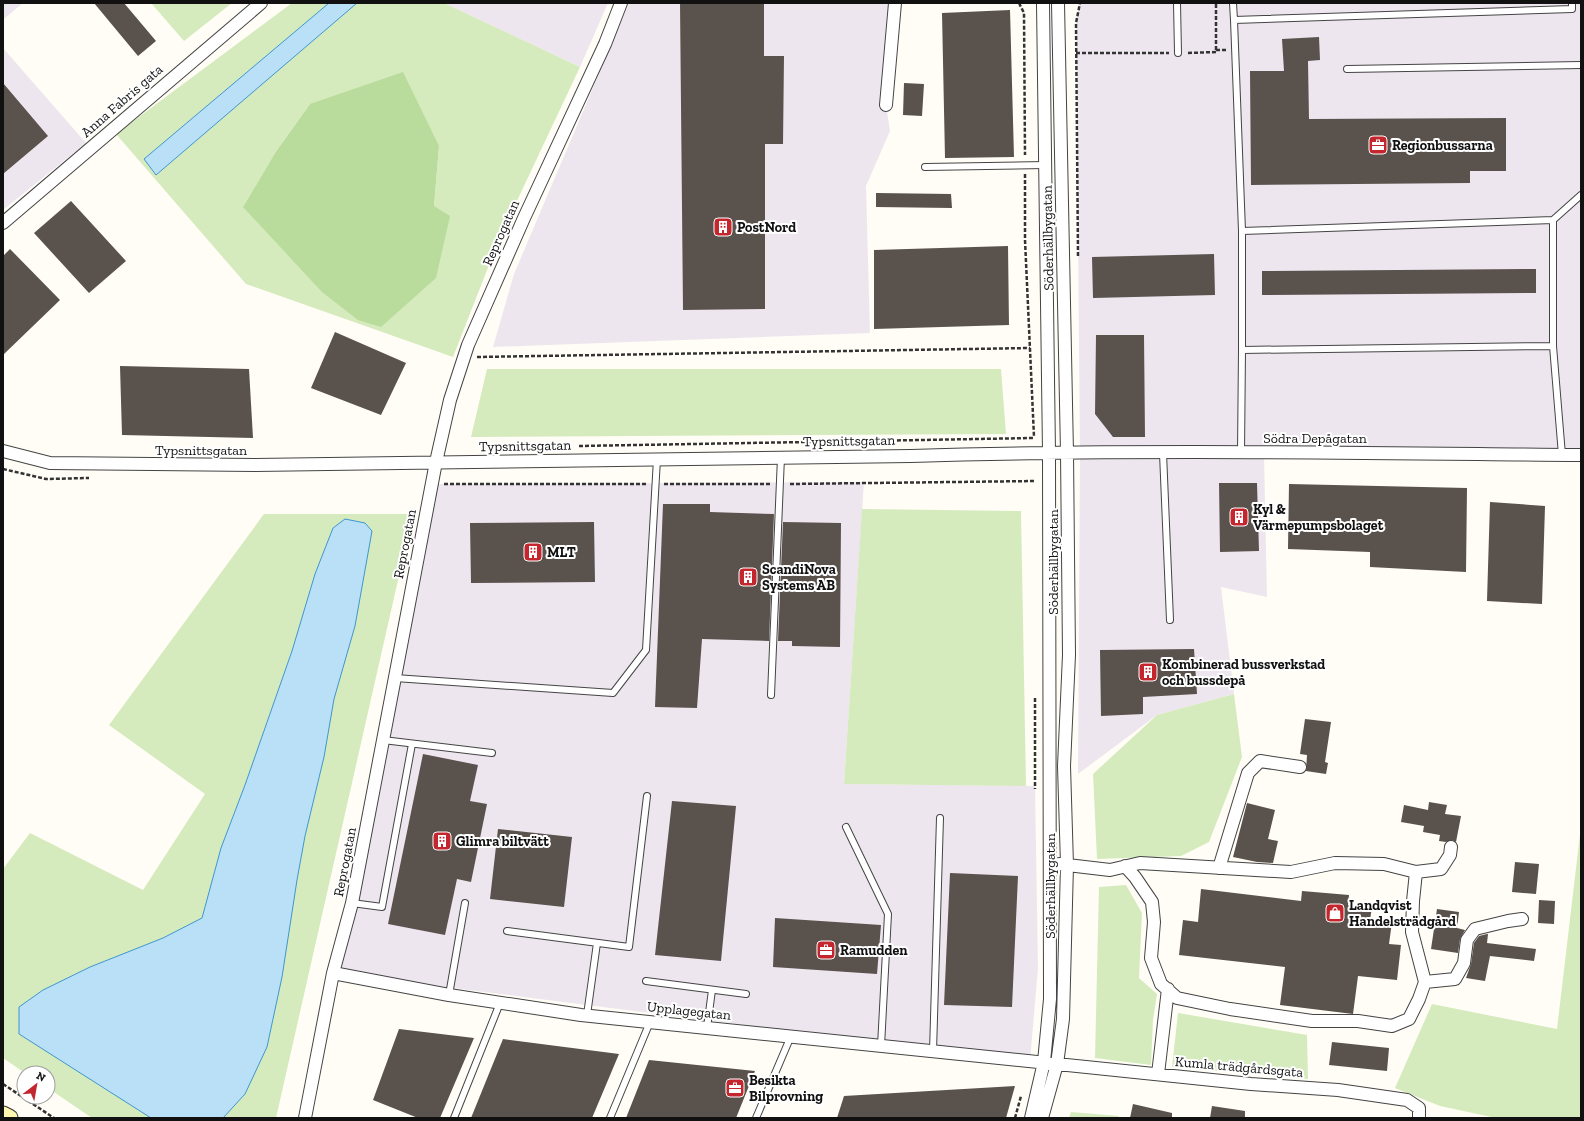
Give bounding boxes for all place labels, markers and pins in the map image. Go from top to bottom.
office icon: Regionbussarna [1367,134,1389,156]
place label: Regionbussarna [1392,137,1493,154]
building icon: PostNord [712,216,734,238]
place label: PostNord [737,219,796,236]
place label: Kyl & Värmepumpsbolaget [1253,501,1384,534]
building icon: Kyl & Värmepumpsbolaget [1228,506,1250,528]
building icon: MLT [522,541,544,563]
place label: MLT [547,544,576,561]
place label: ScandiNova Systems AB [762,561,836,594]
building icon: ScandiNova Systems AB [737,566,759,588]
place label: Kombinerad bussverkstad och bussdepå [1162,656,1325,689]
building icon: Kombinerad bussverkstad och bussdepå [1137,661,1159,683]
building icon: Glimra biltvätt [431,830,453,852]
place label: Glimra biltvätt [456,833,549,850]
place label: Landqvist Handelsträdgård [1349,897,1456,930]
shop icon: Landqvist Handelsträdgård [1324,902,1346,924]
office icon: Ramudden [815,939,837,961]
place label: Ramudden [840,942,908,959]
place label: Besikta Bilprovning [749,1072,823,1105]
office icon: Besikta Bilprovning [724,1077,746,1099]

